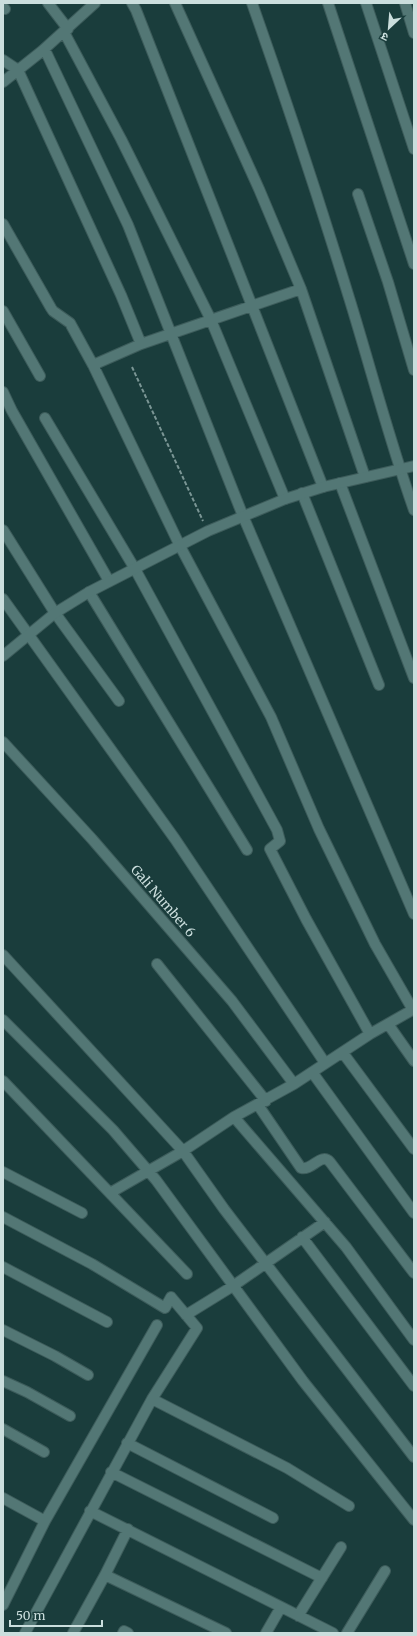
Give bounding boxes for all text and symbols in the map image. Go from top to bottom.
north arrow [369,8,409,48]
text: उ [378,29,391,45]
street label: Gali Number 6 [127,861,199,941]
scale bar [10,1602,102,1628]
text: 50 m [16,1608,45,1623]

